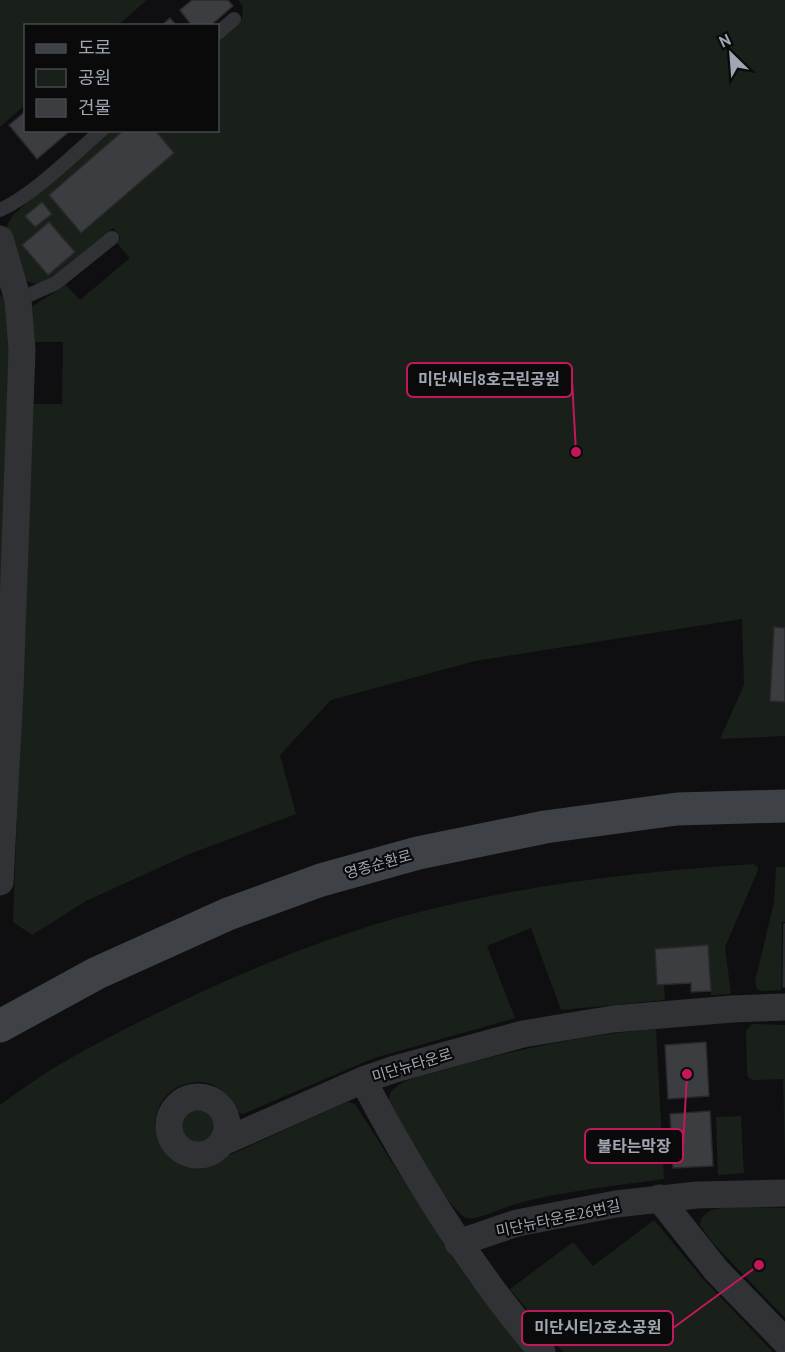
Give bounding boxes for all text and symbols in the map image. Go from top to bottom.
legend [24,24,219,132]
north arrow [701,24,761,84]
text: N [716,29,734,52]
text: 도로 [78,36,111,59]
text: 공원 [78,66,111,89]
text: 건물 [78,96,111,119]
callout: 미단씨티8호근린공원 [407,363,572,397]
text: 미단씨티8호근린공원 [418,369,560,389]
street label: 영종순환로 [342,845,414,883]
street label: 미단뉴타운로 [370,1044,454,1086]
callout: 불타는막장 [585,1129,683,1163]
text: 불타는막장 [597,1136,671,1156]
street label: 미단뉴타운로26번길 [494,1196,622,1240]
callout: 미단시티2호소공원 [522,1311,673,1345]
text: 미단시티2호소공원 [535,1317,661,1337]

